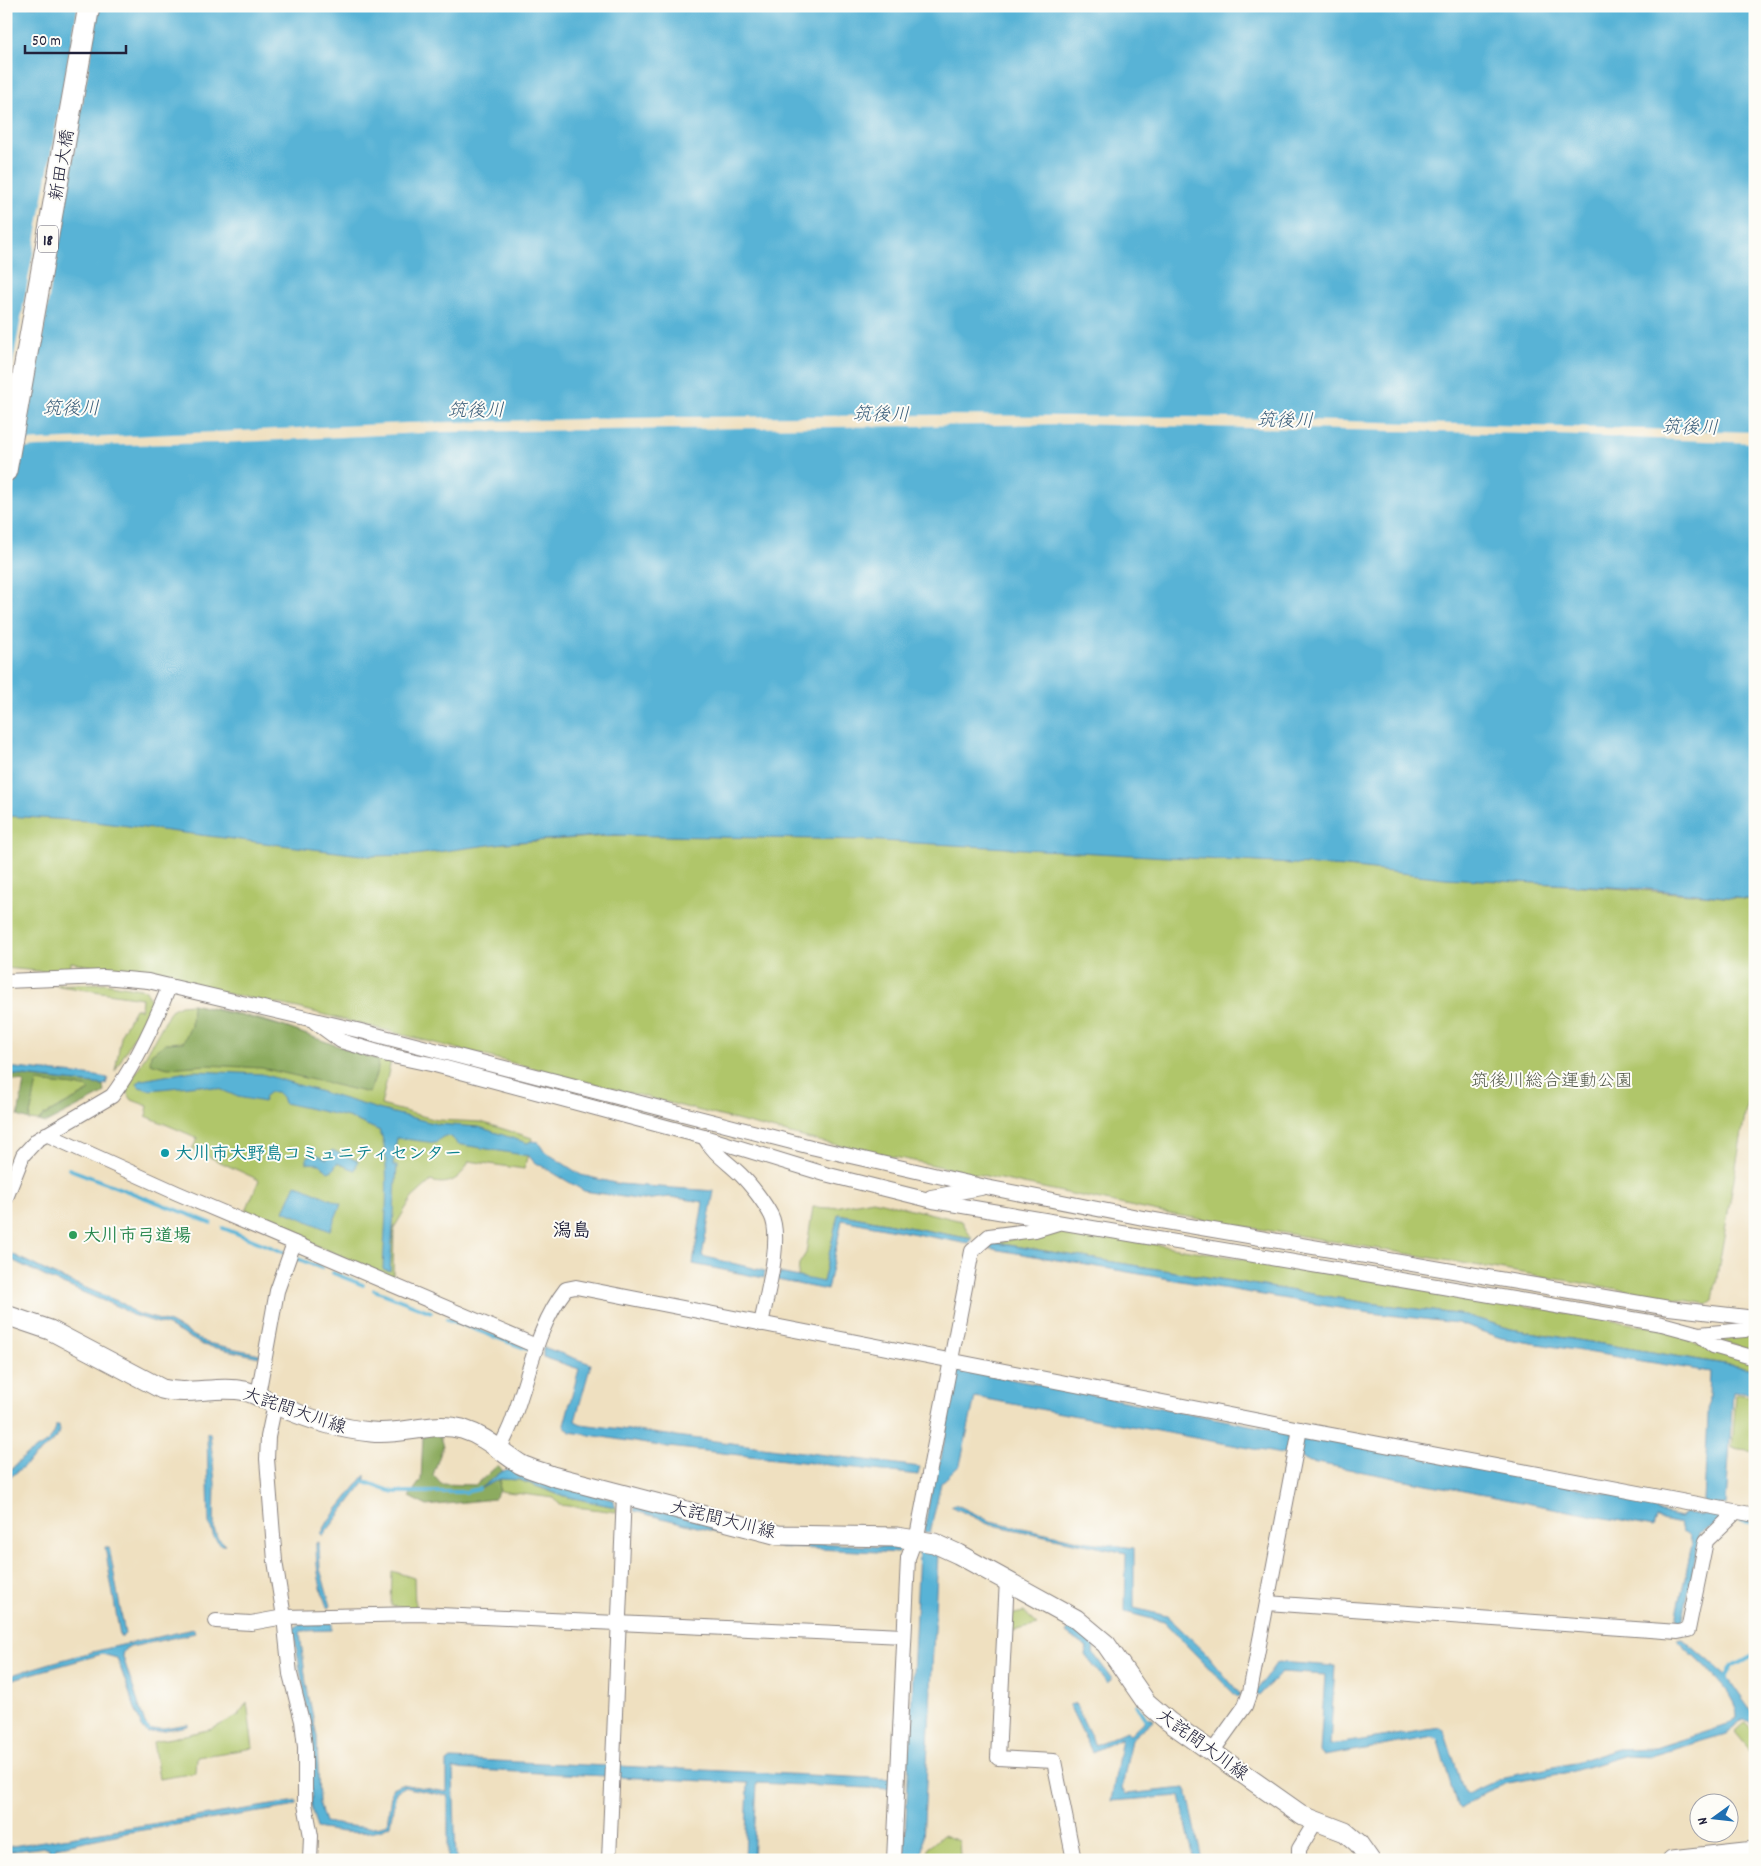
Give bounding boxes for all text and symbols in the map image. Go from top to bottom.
scale bar [25,22,126,54]
text: 50 m [32,31,61,53]
street label: 新田大橋 [45,128,82,203]
road number: 18 [38,225,58,252]
water label: 筑後川 [42,397,100,424]
water label: 筑後川 [447,399,505,426]
water label: 筑後川 [852,403,910,430]
water label: 筑後川 [1256,409,1314,436]
water label: 筑後川 [1661,416,1719,443]
park label: 筑後川総合運動公園 [1471,1070,1633,1095]
place label: 大川市大野島コミュニティセンター [175,1143,462,1168]
marker: 大川市大野島コミュニティセンター [159,1147,171,1159]
district label: 潟島 [553,1219,591,1246]
place label: 大川市弓道場 [83,1225,191,1250]
marker: 大川市弓道場 [67,1229,79,1241]
street label: 大詫間大川線 [239,1383,349,1442]
street label: 大詫間大川線 [667,1496,778,1547]
street label: 大詫間大川線 [1150,1704,1253,1788]
north arrow [1688,1794,1738,1844]
text: N [1693,1815,1714,1827]

